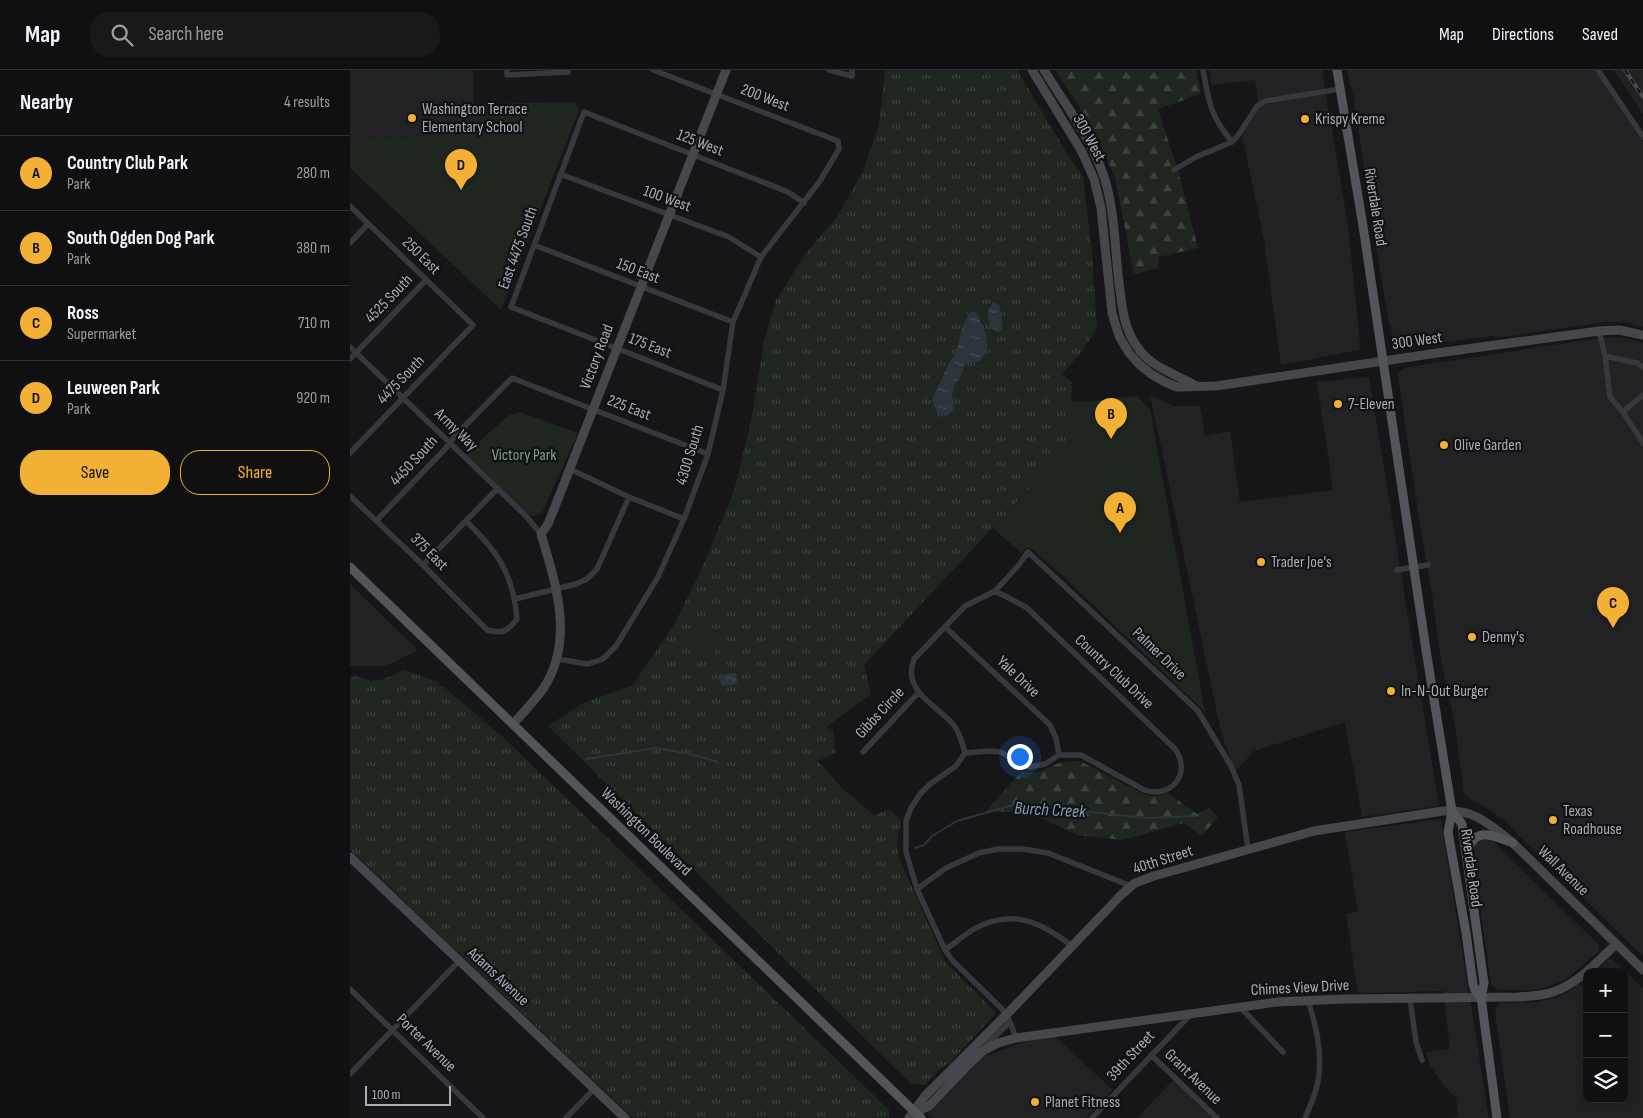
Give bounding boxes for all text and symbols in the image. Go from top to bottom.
search box [90,12,440,57]
text: Map [25,20,60,49]
icon: search [108,21,136,49]
text: Search here [148,23,224,46]
text: Map [1439,24,1464,45]
text: Directions [1492,24,1554,45]
text: Saved [1582,24,1618,45]
street label: 200 West [738,80,792,116]
text: Nearby [20,90,73,115]
text: 4 results [284,93,330,112]
place label: Washington Terrace Elementary School [422,100,527,137]
place label: Krispy Kreme [1315,110,1385,129]
street label: 300 West [1068,111,1110,165]
marker: Washington Terrace Elementary School [406,112,418,124]
marker: Krispy Kreme [1299,113,1311,125]
street label: 125 West [674,125,726,161]
pin: D [445,149,477,190]
text: Country Club Park [67,152,188,175]
text: A [32,164,40,183]
text: 280 m [296,164,330,183]
street label: Riverdale Road [1359,167,1391,247]
text: Park [67,175,90,194]
street label: 100 West [640,182,694,216]
street label: East 4475 South [494,204,542,292]
text: South Ogden Dog Park [67,227,215,250]
street label: 250 East [398,233,444,279]
text: B [32,239,40,258]
text: 380 m [296,239,330,258]
text: Park [67,250,90,269]
street label: 150 East [614,254,662,288]
street label: 4525 South [361,271,417,327]
text: Ross [67,302,99,325]
text: C [32,314,40,333]
text: 710 m [298,314,330,333]
street label: Victory Road [576,322,618,392]
text: Supermarket [67,325,136,344]
street label: 300 West [1391,328,1444,354]
street label: 175 East [626,329,674,363]
street label: 4475 South [373,352,429,408]
text: Leuween Park [67,377,160,400]
text: D [32,389,40,408]
text: 920 m [296,389,330,408]
street label: 225 East [604,391,654,425]
place label: 7-Eleven [1348,395,1395,414]
pin: B [1095,398,1127,439]
marker: 7-Eleven [1332,398,1344,410]
text: Park [67,400,90,419]
street label: Army Way [430,404,482,455]
street label: 4300 South [672,422,708,488]
street label: 4450 South [386,432,442,490]
place label: Olive Garden [1454,436,1522,455]
marker: Olive Garden [1438,439,1450,451]
park label: Victory Park [492,446,556,465]
button: Save [20,450,170,495]
button: Share [180,450,330,495]
pin: A [1104,492,1136,533]
street label: 375 East [406,529,452,575]
place label: Trader Joe's [1271,553,1332,572]
marker: Trader Joe's [1255,556,1267,568]
pin: C [1597,587,1629,628]
street label: Palmer Drive [1128,624,1190,684]
place label: Denny's [1482,628,1525,647]
street label: Country Club Drive [1071,631,1157,713]
marker: Denny's [1466,631,1478,643]
street label: Yale Drive [992,652,1044,702]
place label: In-N-Out Burger [1401,682,1489,701]
street label: Gibbs Circle [851,683,909,743]
marker: In-N-Out Burger [1385,685,1397,697]
your location [1007,744,1033,770]
street label: Washington Boulevard [597,784,695,880]
water label: Burch Creek [1014,798,1088,822]
place label: Texas Roadhouse [1563,802,1622,839]
marker: Texas Roadhouse [1547,814,1559,826]
street label: Riverdale Road [1456,828,1486,908]
street label: 40th Street [1131,841,1195,879]
street label: Wall Avenue [1533,842,1593,900]
street label: Adams Avenue [463,943,533,1010]
map controls [1583,968,1628,1103]
button: + [1583,968,1628,1013]
street label: Chimes View Drive [1250,976,1350,1000]
street label: Porter Avenue [392,1010,460,1076]
button: − [1583,1013,1628,1058]
street label: 39th Street [1103,1027,1159,1085]
street label: Grant Avenue [1160,1045,1226,1109]
button: layers [1583,1058,1628,1103]
scale bar [365,1083,451,1106]
text: 100 m [372,1086,401,1103]
place label: Planet Fitness [1045,1093,1121,1112]
marker: Planet Fitness [1029,1096,1041,1108]

